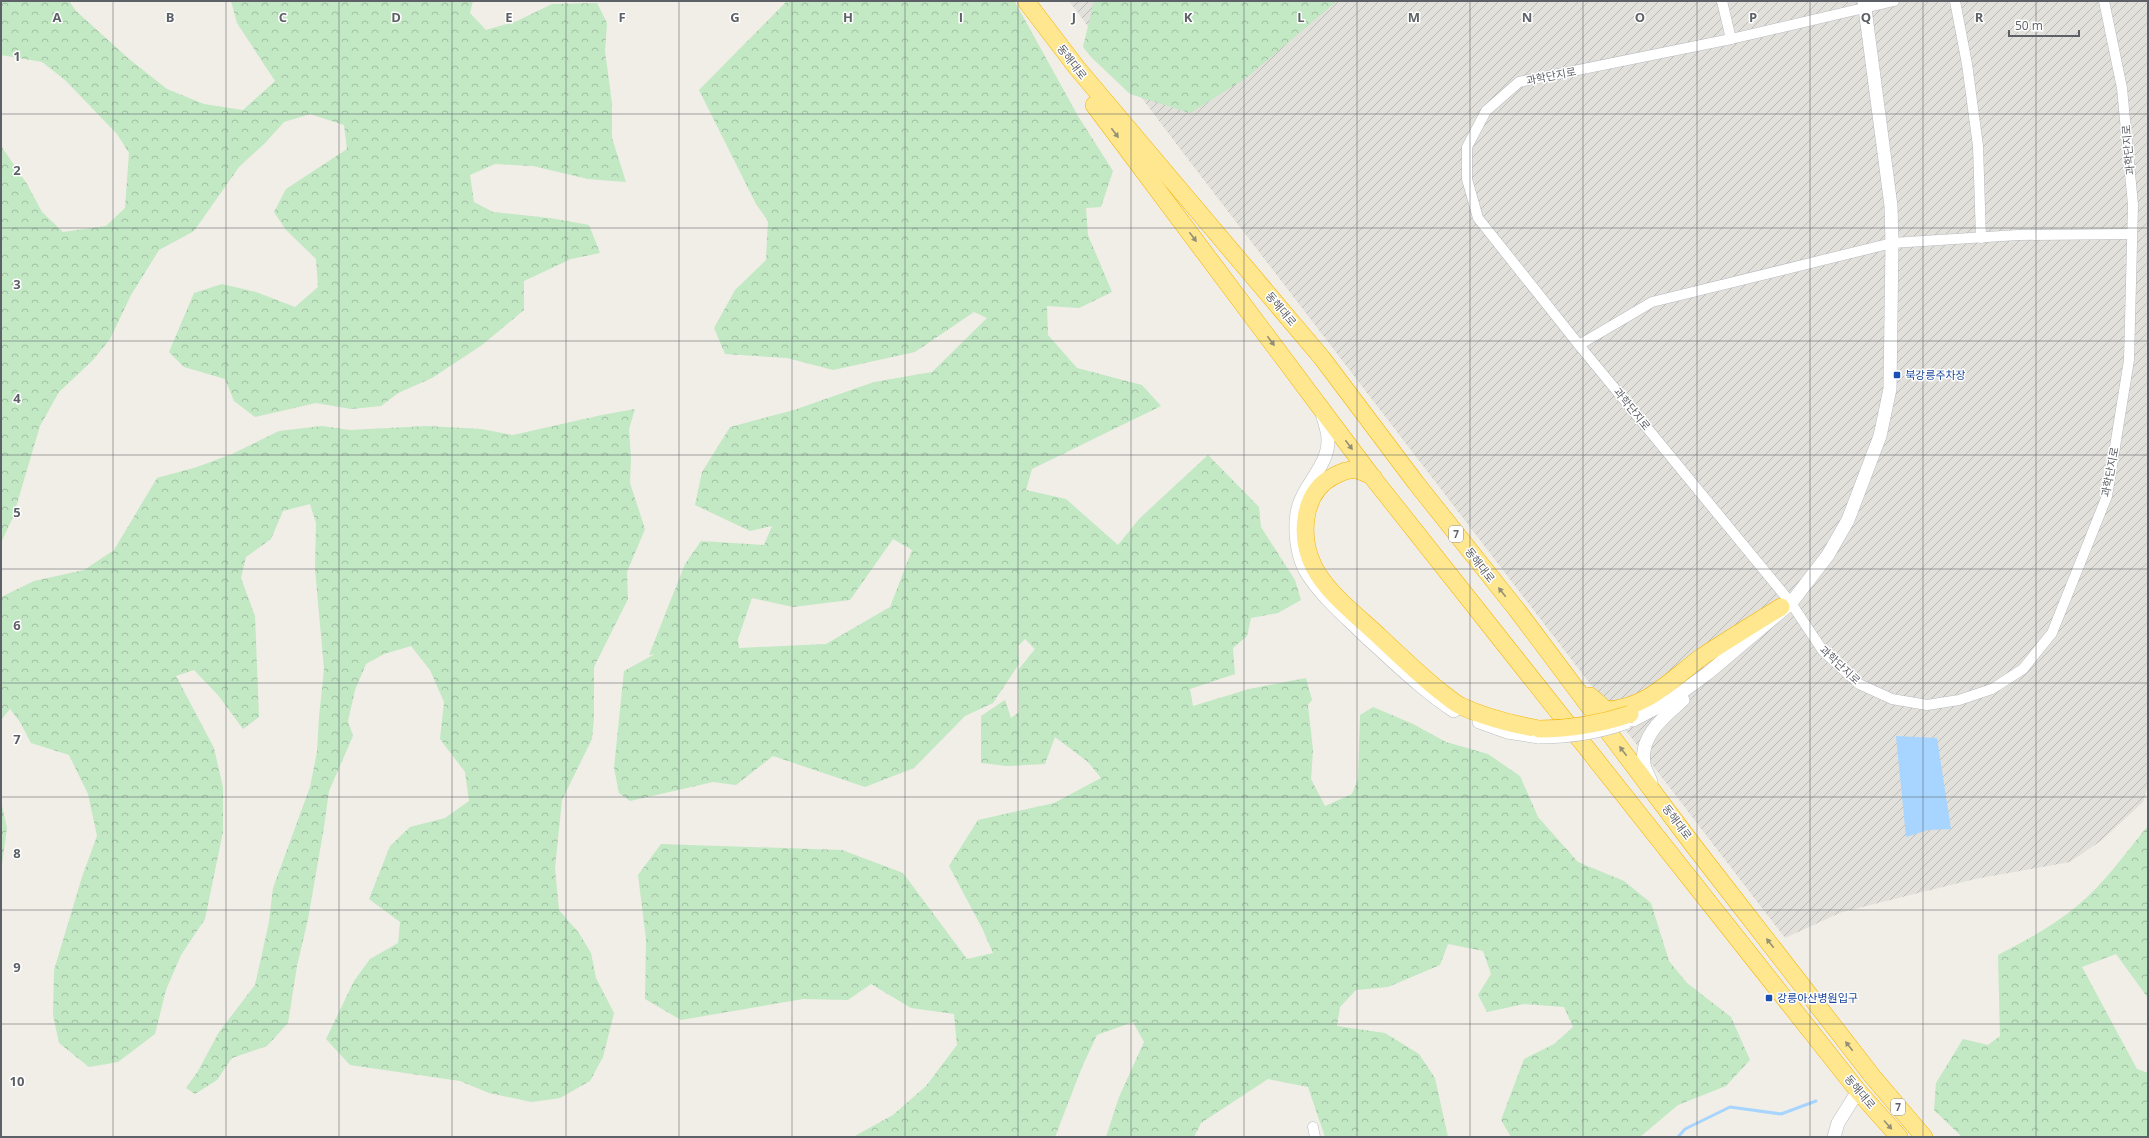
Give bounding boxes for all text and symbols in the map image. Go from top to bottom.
text: A [53,8,62,26]
text: B [166,8,175,26]
text: C [279,8,287,26]
text: D [391,8,401,26]
text: E [505,8,513,26]
text: F [618,8,626,26]
text: G [730,8,740,26]
text: H [843,8,853,26]
text: I [959,8,963,26]
text: J [1071,8,1076,26]
text: K [1184,8,1193,26]
text: L [1297,8,1305,26]
text: M [1408,8,1420,26]
text: N [1522,8,1532,26]
text: O [1635,8,1645,26]
text: P [1749,8,1757,26]
text: Q [1861,8,1871,26]
text: R [1975,8,1984,26]
scale bar [2009,12,2079,38]
text: 50 m [2015,17,2043,34]
street label: 동해대로 [1054,41,1091,82]
text: 1 [13,47,21,65]
street label: 과학단지로 [1525,63,1577,88]
street label: 과학단지로 [2118,124,2137,176]
one-way arrow [1111,127,1119,138]
text: 2 [13,161,21,179]
one-way arrow [1189,231,1197,242]
text: 3 [13,275,21,293]
street label: 동해대로 [1263,288,1300,329]
one-way arrow [1267,335,1275,346]
place label: 북강릉주차장 [1905,367,1966,382]
marker: 북강릉주차장 [1892,370,1902,380]
street label: 과학단지로 [1611,384,1654,433]
text: 4 [13,389,21,407]
one-way arrow [1345,439,1353,450]
street label: 과학단지로 [2097,446,2122,498]
text: 5 [13,503,21,521]
road number: 7 [1449,526,1463,542]
street label: 동해대로 [1462,544,1499,585]
one-way arrow [1498,586,1506,597]
text: 6 [13,616,21,634]
street label: 과학단지로 [1817,642,1864,687]
text: 7 [13,730,21,748]
one-way arrow [1619,746,1627,756]
street label: 동해대로 [1659,801,1696,842]
text: 8 [13,844,21,862]
one-way arrow [1765,938,1774,949]
text: 9 [13,958,21,976]
place label: 강릉아산병원입구 [1777,990,1858,1005]
marker: 강릉아산병원입구 [1764,993,1774,1003]
one-way arrow [1845,1041,1853,1052]
street label: 동해대로 [1842,1071,1879,1112]
text: 10 [10,1072,24,1090]
road number: 7 [1891,1099,1905,1115]
one-way arrow [1883,1120,1892,1129]

